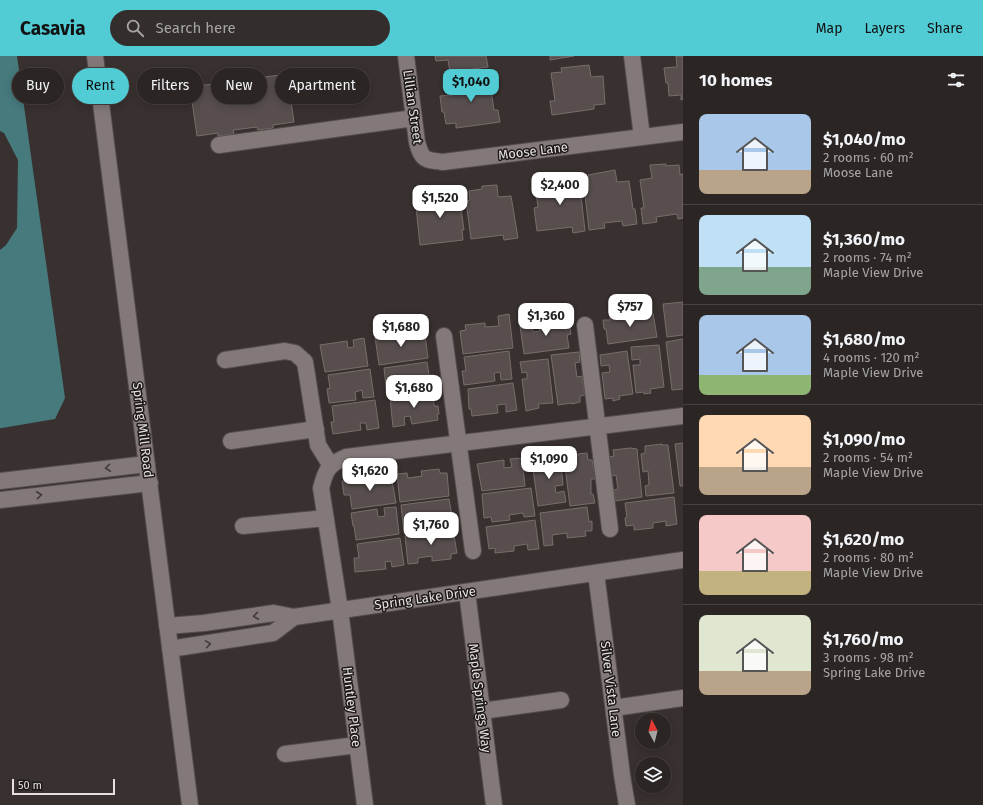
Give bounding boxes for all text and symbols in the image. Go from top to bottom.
search box [110,10,390,46]
text: Casavia [20,17,86,40]
icon: search [124,17,146,39]
text: Search here [156,19,236,37]
text: Map [816,20,842,37]
text: Layers [864,20,905,37]
text: Share [927,20,963,37]
chip: Buy [12,68,64,104]
chip: Rent [72,68,129,104]
chip: Filters [137,68,203,104]
chip: New [211,68,267,104]
chip: Apartment [275,68,370,104]
street label: Lillian Street [400,69,426,145]
pin: $1,040 [438,69,504,103]
icon: filters [945,69,967,91]
text: 10 homes [699,70,773,91]
text: $1,040 [452,74,490,89]
text: $1,040/mo [823,129,906,150]
icon: home [731,130,779,178]
street label: Moose Lane [497,139,569,163]
text: 2 rooms · 60 m² [823,150,914,165]
text: Moose Lane [823,165,893,180]
pin: $2,400 [527,172,593,206]
text: $2,400 [540,177,580,192]
pin: $1,520 [407,185,473,219]
text: $1,520 [421,190,459,205]
text: $1,360/mo [823,229,905,250]
icon: home [731,231,779,279]
text: 2 rooms · 74 m² [823,250,912,265]
text: Maple View Drive [823,265,923,280]
pin: $757 [606,294,654,328]
text: $757 [617,299,643,314]
pin: $1,360 [513,303,579,337]
text: $1,360 [527,308,565,323]
pin: $1,680 [368,314,434,348]
text: $1,680 [382,319,420,334]
text: $1,680/mo [823,329,906,350]
icon: home [731,331,779,379]
text: 4 rooms · 120 m² [823,350,919,365]
text: Maple View Drive [823,365,923,380]
pin: $1,680 [381,375,447,409]
text: $1,680 [395,380,433,395]
street label: Spring Mill Road [130,381,156,479]
text: $1,090/mo [823,429,905,450]
icon: home [731,431,779,479]
pin: $1,090 [516,446,582,480]
text: 2 rooms · 54 m² [823,450,913,465]
text: $1,090 [530,451,568,466]
pin: $1,620 [337,458,403,492]
one-way arrow [105,463,111,472]
text: $1,620 [351,463,389,478]
text: Maple View Drive [823,465,923,480]
one-way arrow [36,491,42,500]
pin: $1,760 [398,512,464,546]
text: $1,760 [413,517,449,532]
text: $1,620/mo [823,529,904,550]
icon: home [731,531,779,579]
text: 2 rooms · 80 m² [823,550,914,565]
text: Maple View Drive [823,565,923,580]
street label: Spring Lake Drive [373,583,477,613]
one-way arrow [253,611,259,620]
text: $1,760/mo [823,629,904,650]
icon: home [731,631,779,679]
one-way arrow [205,640,211,648]
street label: Silver Vista Lane [598,640,624,738]
street label: Maple Springs Way [466,642,494,754]
text: 3 rooms · 98 m² [823,650,914,665]
text: Spring Lake Drive [823,665,925,680]
street label: Huntley Place [340,666,364,748]
north arrow [635,713,671,749]
map controls [635,713,671,793]
button: layers [635,757,671,793]
scale bar [12,777,115,796]
text: 50 m [18,779,42,792]

